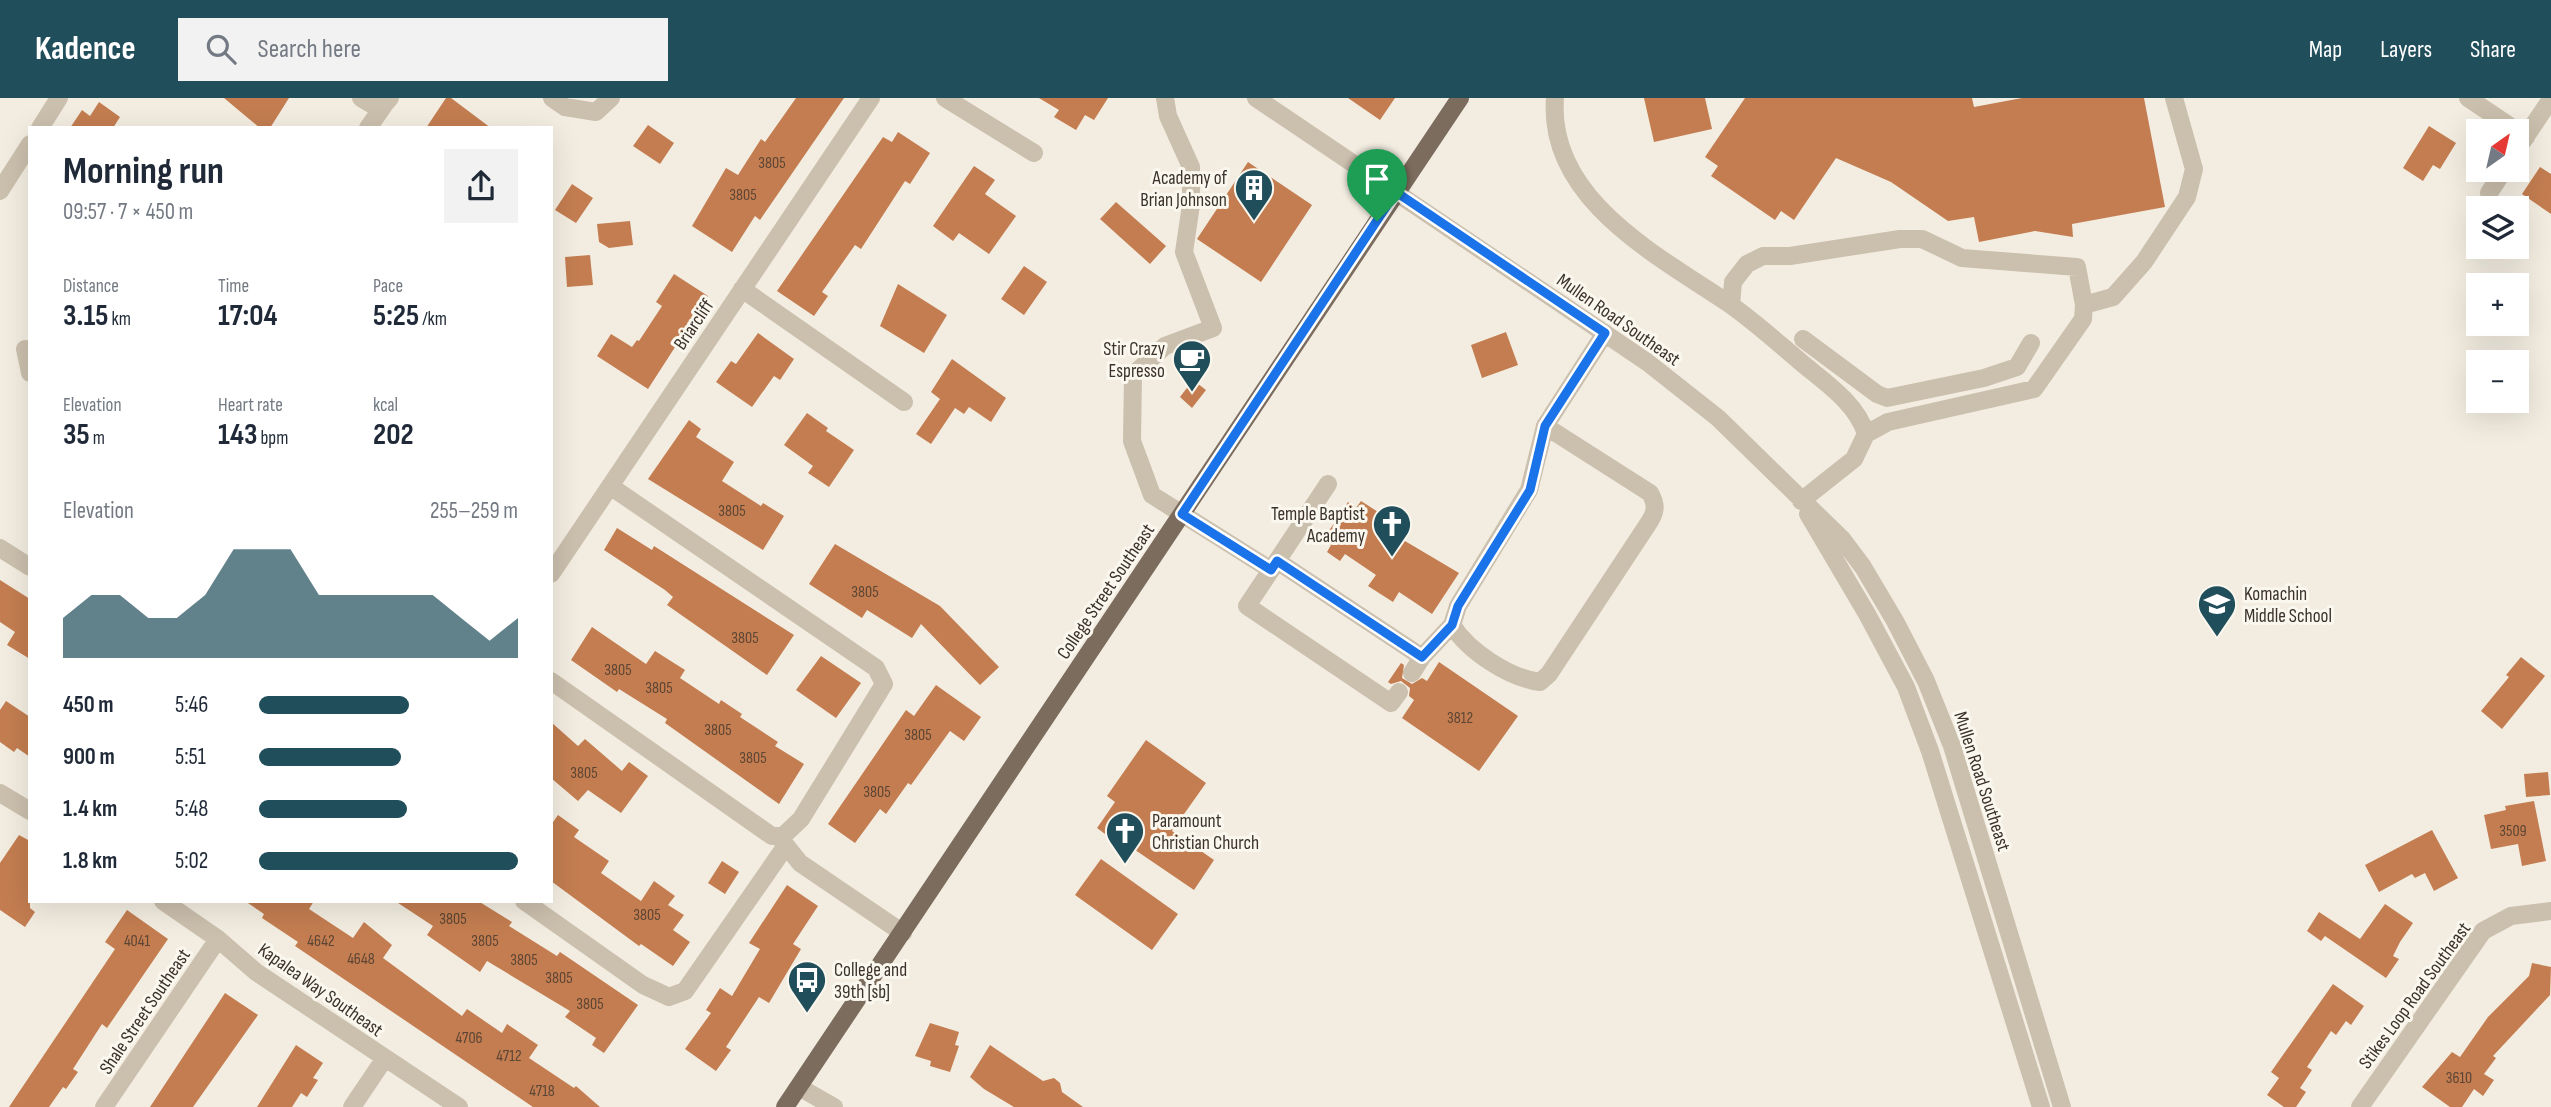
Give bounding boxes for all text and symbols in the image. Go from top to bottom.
search box [178,18,668,81]
text: Kadence [35,29,136,69]
icon: search [202,30,240,68]
text: Search here [258,34,361,65]
text: Map [2309,35,2342,64]
text: Layers [2380,35,2432,64]
text: Share [2470,35,2516,64]
north arrow [2466,119,2529,182]
map controls [2466,119,2529,413]
text: Morning run [63,149,224,194]
button: share [444,149,518,223]
pin [1347,149,1407,221]
house number: 3805 [758,154,786,173]
icon: arrive [1358,160,1396,198]
place label: Academy of Brian Johnson [1140,167,1227,212]
building icon: Academy of Brian Johnson [1233,167,1275,222]
house number: 3805 [729,186,757,205]
button: layers [2466,196,2529,259]
text: 09:57 · 7 × 450 m [63,198,193,226]
street label: Mullen Road Southeast [1552,269,1684,371]
button: + [2466,273,2529,336]
text: Distance [63,275,119,298]
text: Time [218,275,249,298]
text: Pace [373,275,403,298]
street label: Briarcliff [669,295,719,354]
text: 3.15 [63,298,108,334]
text: 17:04 [218,298,277,334]
text: 5:25 [373,298,419,334]
text: km [108,308,131,331]
text: /km [419,308,447,331]
place label: Stir Crazy Espresso [1103,338,1166,383]
cafe icon: Stir Crazy Espresso [1171,338,1213,393]
button: − [2466,350,2529,413]
text: Elevation [63,394,122,417]
text: Heart rate [218,394,283,417]
text: kcal [373,394,398,417]
text: 35 [63,417,90,453]
text: 143 [218,417,257,453]
text: 202 [373,417,414,453]
text: m [90,427,105,450]
text: bpm [257,427,288,450]
text: Elevation [63,497,134,525]
text: 255–259 m [430,497,518,525]
house number: 3805 [718,502,746,521]
place label: Temple Baptist Academy [1271,503,1366,548]
church icon: Temple Baptist Academy [1371,503,1413,558]
street label: College Street Southeast [1052,520,1160,664]
house number: 3805 [851,583,879,602]
school or university icon: Komachin Middle School [2196,583,2238,638]
place label: Komachin Middle School [2244,583,2332,628]
house number: 3805 [731,629,759,648]
house number: 3805 [604,661,632,680]
house number: 3805 [645,679,673,698]
text: 450 m [63,691,114,719]
text: 5:46 [175,691,208,719]
house number: 3812 [1447,709,1473,728]
street label: Mullen Road Southeast [1948,709,2015,854]
house number: 3805 [704,721,732,740]
house number: 3805 [904,726,932,745]
text: 900 m [63,743,115,771]
text: 5:51 [175,743,206,771]
house number: 3805 [739,749,767,768]
house number: 3805 [570,764,598,783]
house number: 3805 [863,783,891,802]
text: 1.4 km [63,795,117,823]
text: 5:48 [175,795,208,823]
church icon: Paramount Christian Church [1104,810,1146,865]
place label: Paramount Christian Church [1152,810,1259,855]
house number: 3509 [2499,822,2527,841]
text: 1.8 km [63,847,117,875]
text: 5:02 [175,847,208,875]
house number: 3805 [633,906,661,925]
house number: 3805 [439,910,467,929]
street label: Stikes Loop Road Southeast [2354,918,2476,1074]
house number: 4041 [124,932,150,951]
house number: 4642 [307,932,335,951]
house number: 3805 [471,932,499,951]
street label: Kapalea Way Southeast [253,939,387,1042]
street label: Shale Street Southeast [95,945,196,1079]
house number: 4648 [347,950,375,969]
house number: 3805 [510,951,538,970]
bus stop icon: College and 39th [sb] [786,959,828,1014]
place label: College and 39th [sb] [834,959,907,1004]
house number: 3805 [545,969,573,988]
house number: 3805 [576,995,604,1014]
house number: 4706 [455,1029,483,1048]
house number: 4712 [496,1047,522,1066]
house number: 3610 [2446,1069,2472,1088]
house number: 4718 [529,1082,555,1101]

